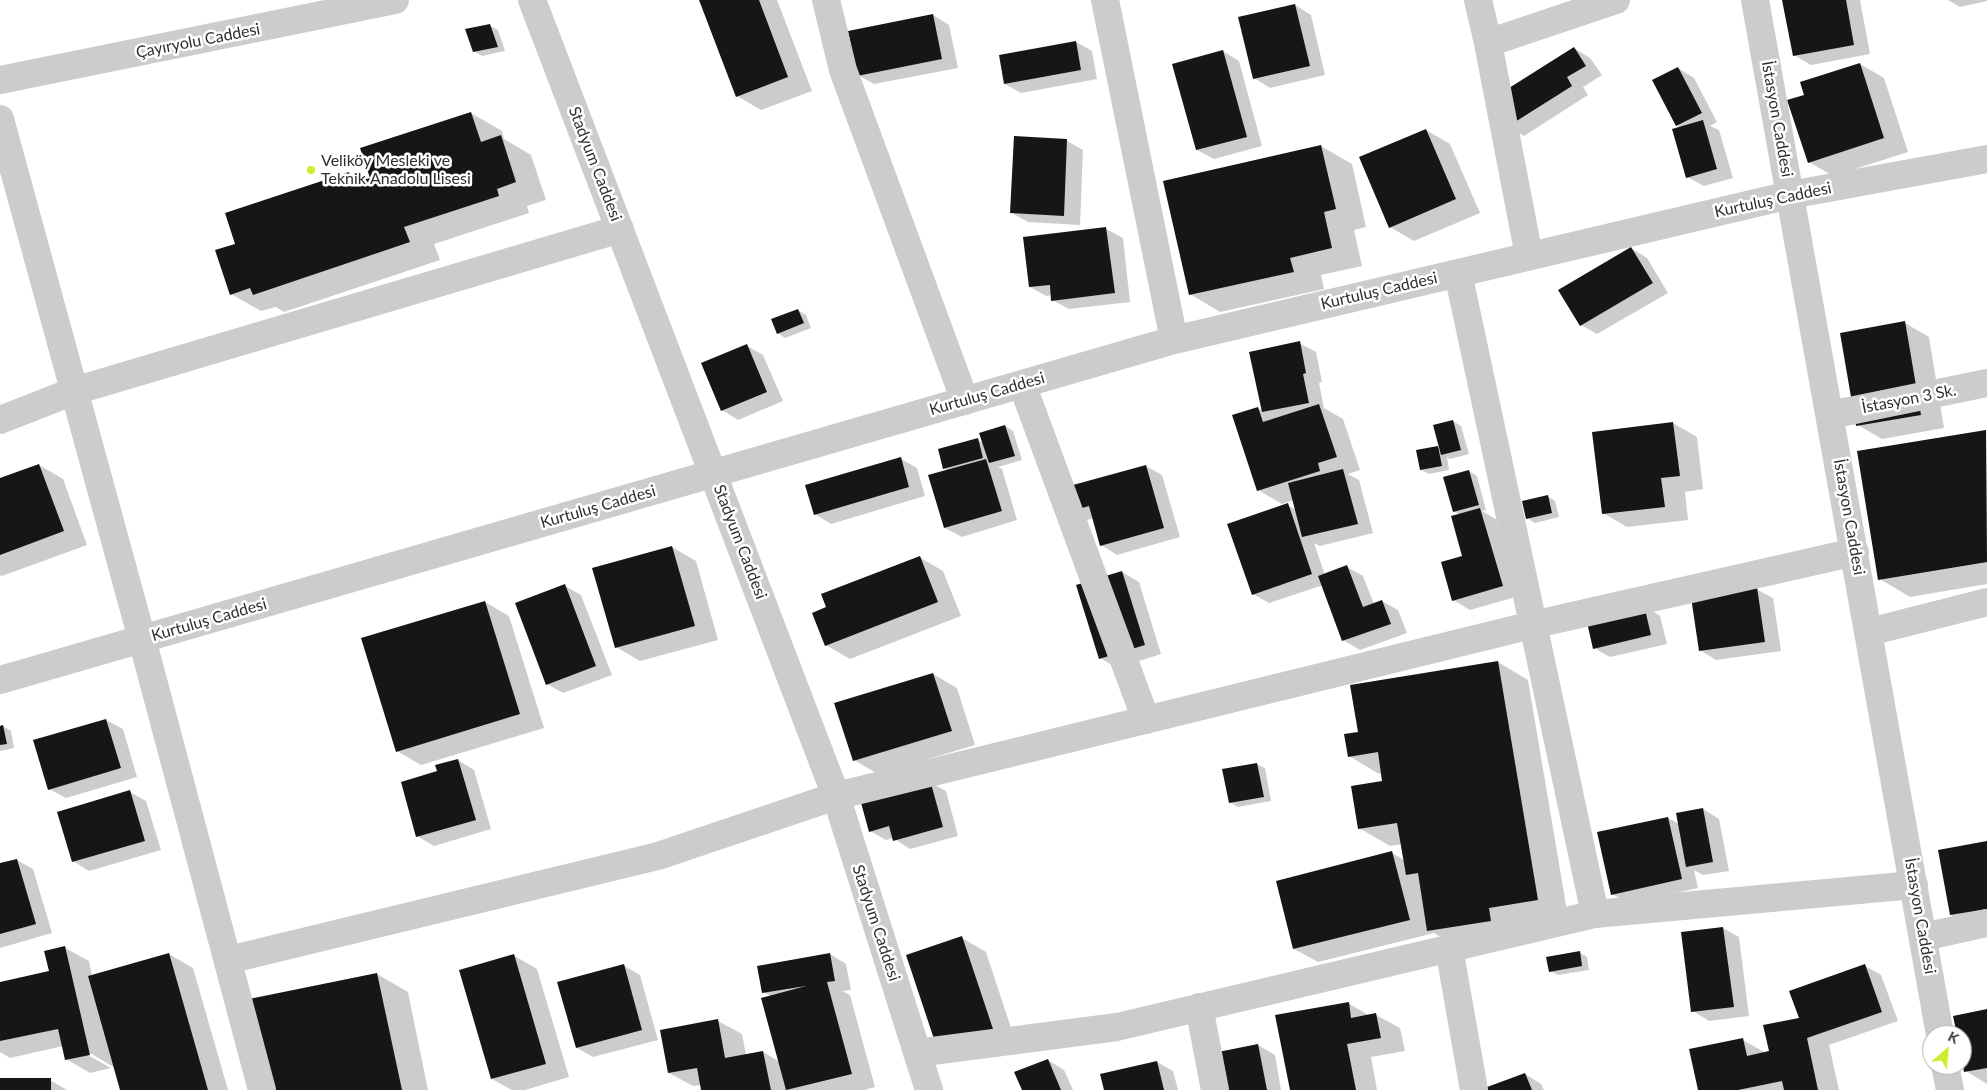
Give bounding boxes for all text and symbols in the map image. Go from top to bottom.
street label: Çayıryolu Caddesi [134,20,262,62]
street label: İstasyon Caddesi [1757,59,1797,179]
street label: Stadyum Caddesi [564,104,626,224]
place label: Veliköy Mesleki ve Teknik Anadolu Lisesi [321,151,471,189]
marker: Veliköy Mesleki ve Teknik Anadolu Lisesi [305,164,317,176]
street label: Kurtuluş Caddesi [1713,178,1833,222]
street label: Kurtuluş Caddesi [1319,268,1439,314]
street label: Kurtuluş Caddesi [927,368,1047,420]
street label: İstasyon 3 Sk. [1860,380,1958,418]
street label: İstasyon Caddesi [1829,457,1869,577]
street label: Kurtuluş Caddesi [538,481,658,533]
street label: Stadyum Caddesi [709,482,771,602]
street label: Kurtuluş Caddesi [149,594,269,646]
street label: İstasyon Caddesi [1900,856,1940,976]
street label: Stadyum Caddesi [848,862,904,984]
north arrow [1922,1025,1972,1075]
text: K [1945,1027,1962,1047]

